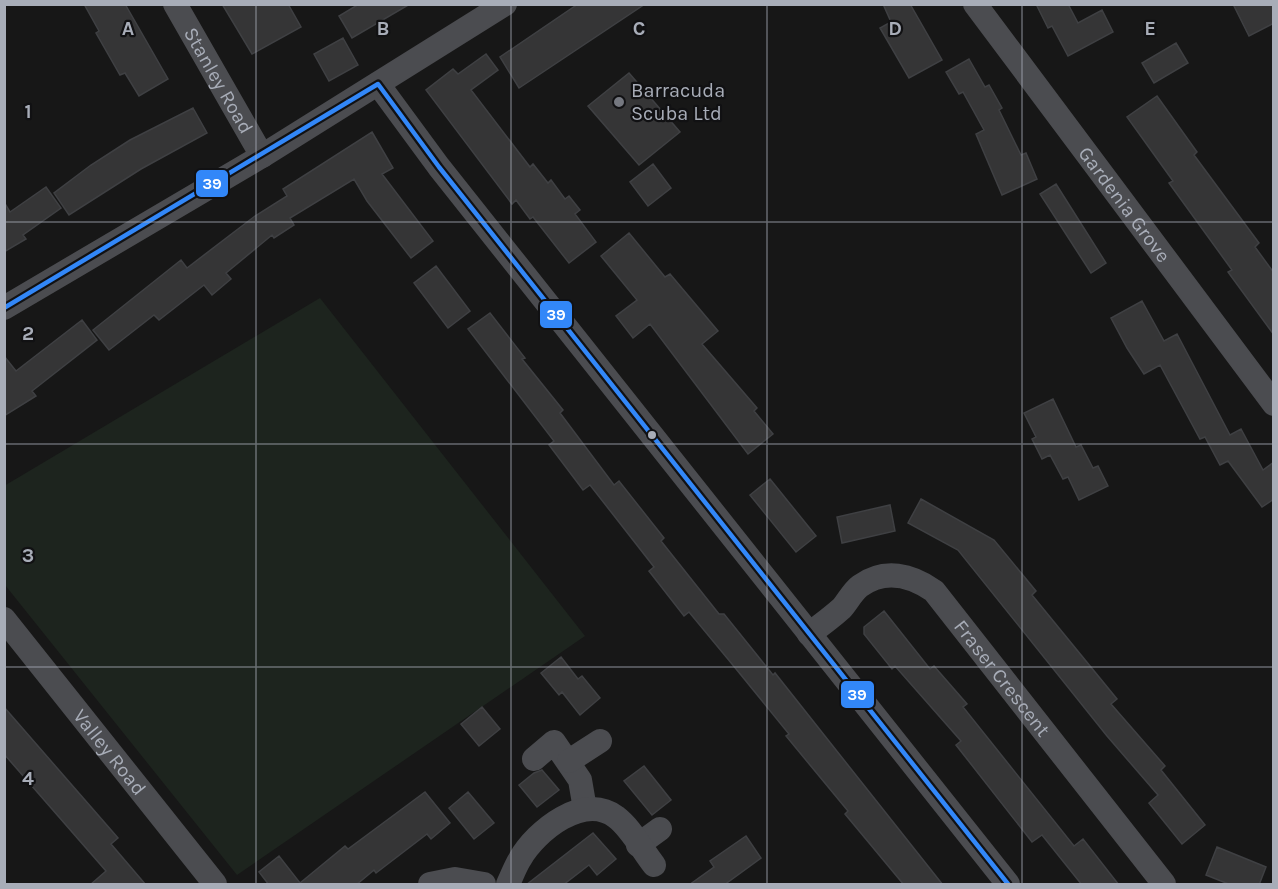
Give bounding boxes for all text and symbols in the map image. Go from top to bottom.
text: A [122,17,135,40]
text: B [377,17,389,40]
text: C [633,17,645,40]
text: D [888,17,902,40]
text: E [1144,17,1156,40]
street label: Stanley Road [179,23,258,138]
place label: Barracuda Scuba Ltd [631,79,725,125]
marker: Barracuda Scuba Ltd [612,95,626,109]
text: 1 [24,100,32,123]
street label: Gardenia Grove [1074,142,1175,267]
line badge: 39 [195,169,229,198]
text: 39 [202,174,222,193]
line badge: 39 [539,300,573,329]
text: 39 [546,305,566,324]
text: 2 [22,322,34,345]
unlabelled marker [646,429,658,441]
text: 3 [22,544,34,567]
street label: Fraser Crescent [949,615,1055,742]
line badge: 39 [840,680,875,709]
text: 39 [847,685,867,704]
street label: Valley Road [68,705,151,800]
text: 4 [22,767,34,790]

